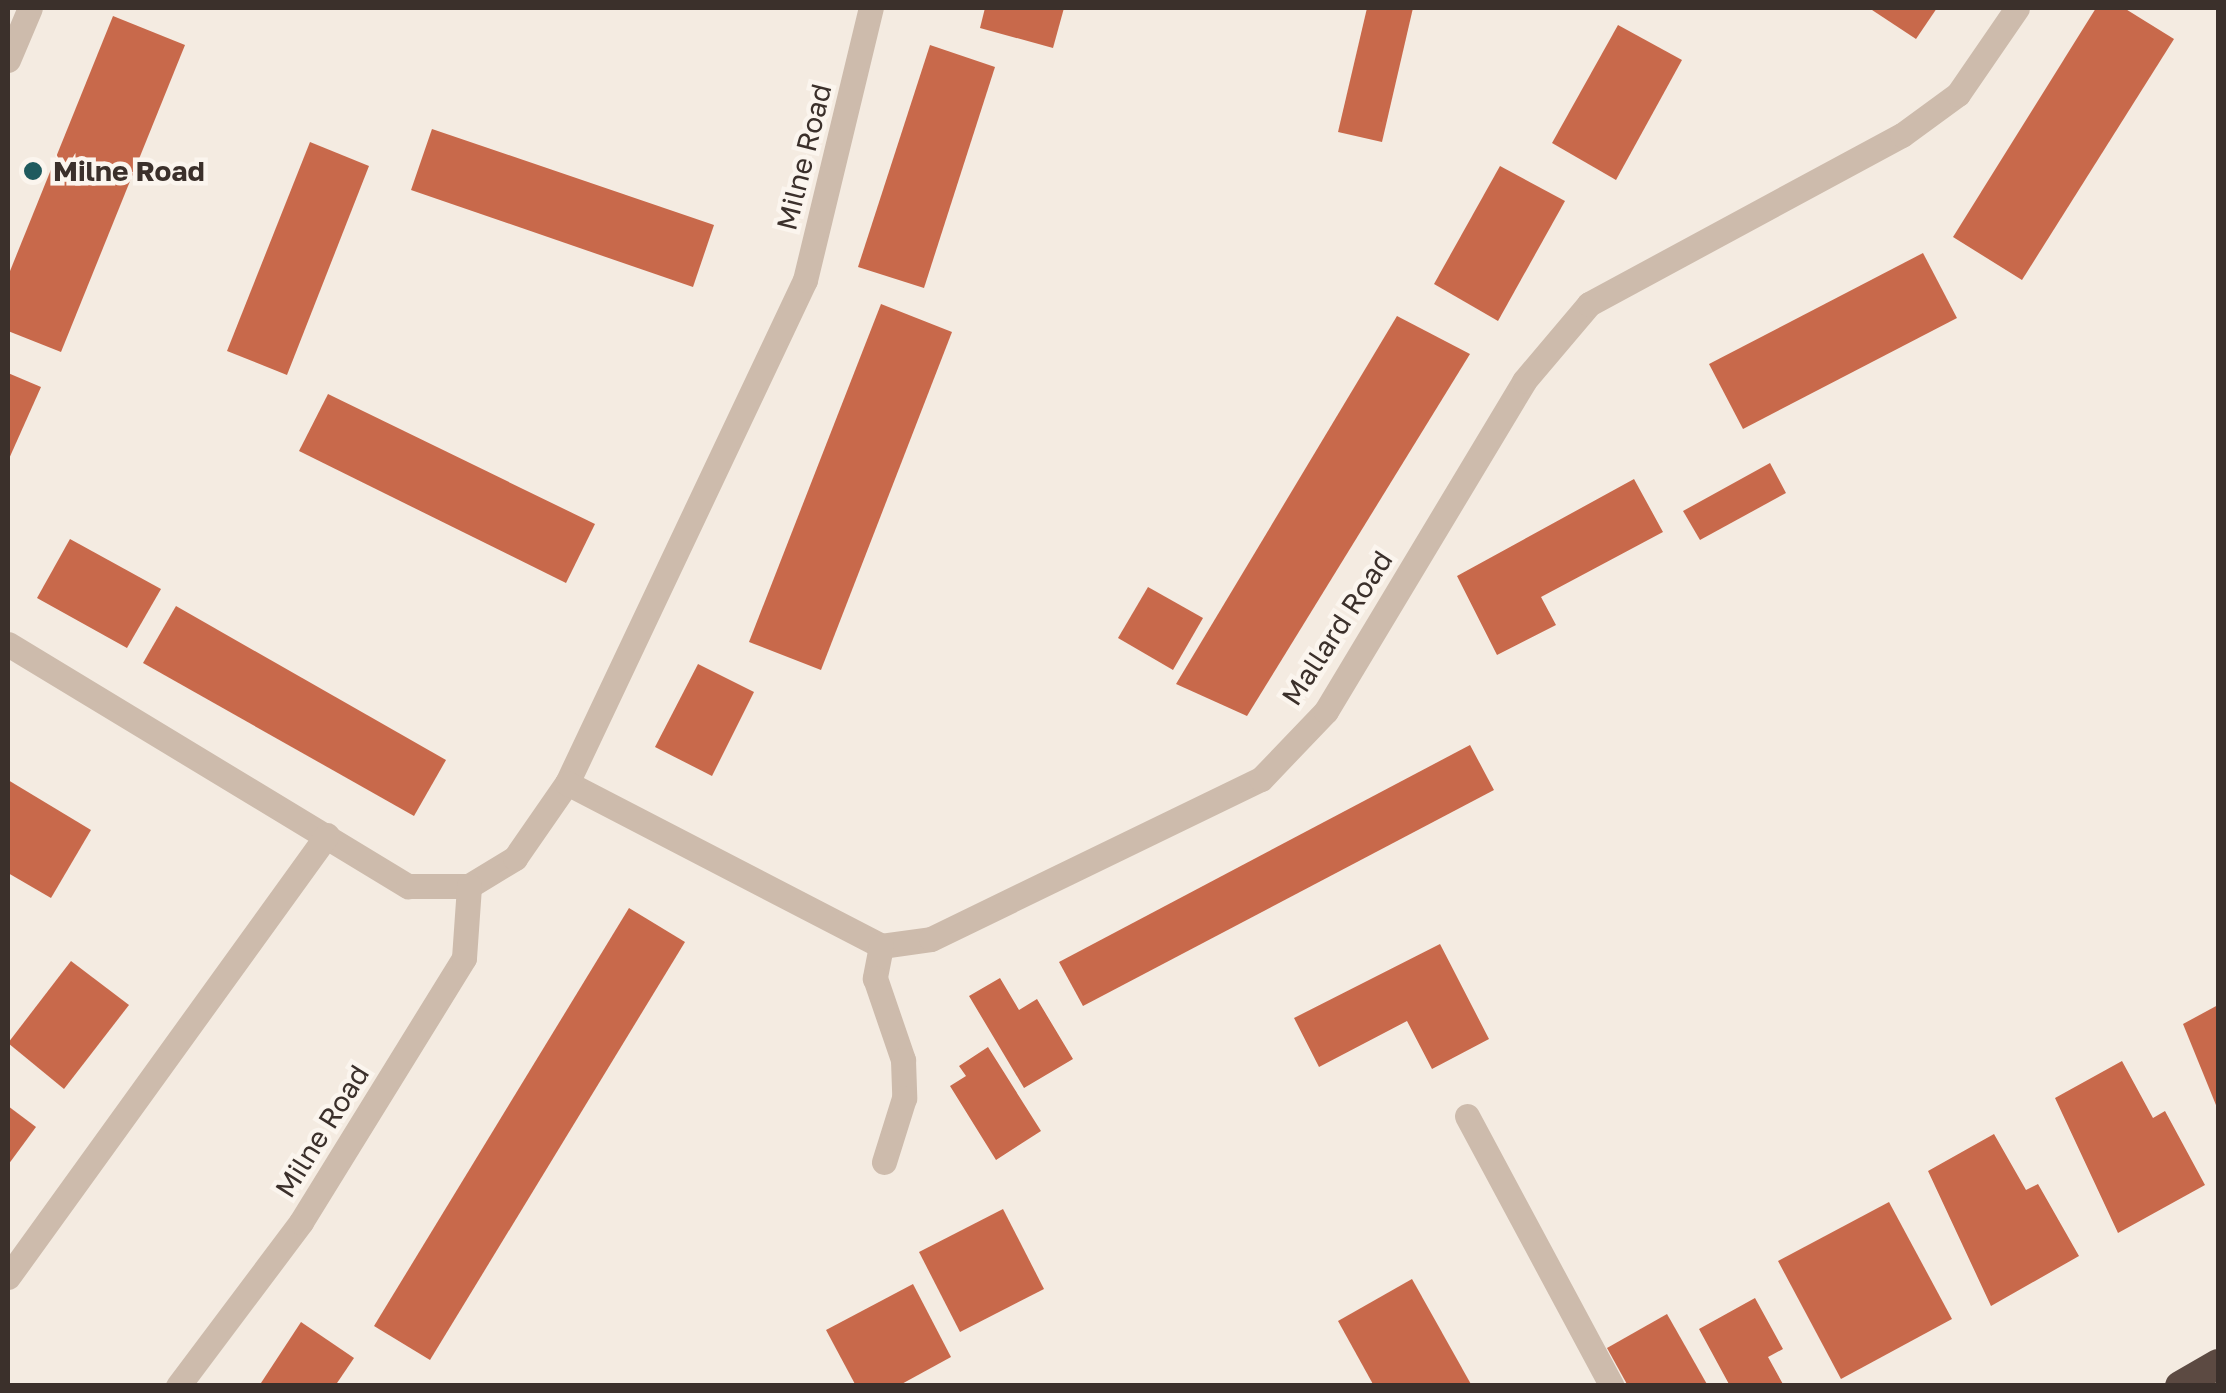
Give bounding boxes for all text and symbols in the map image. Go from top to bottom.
street label: Milne Road [770,80,838,234]
place label: Milne Road [53,154,205,188]
marker: Milne Road [22,160,44,182]
street label: Mallard Road [1275,545,1399,711]
street label: Milne Road [268,1059,376,1203]

